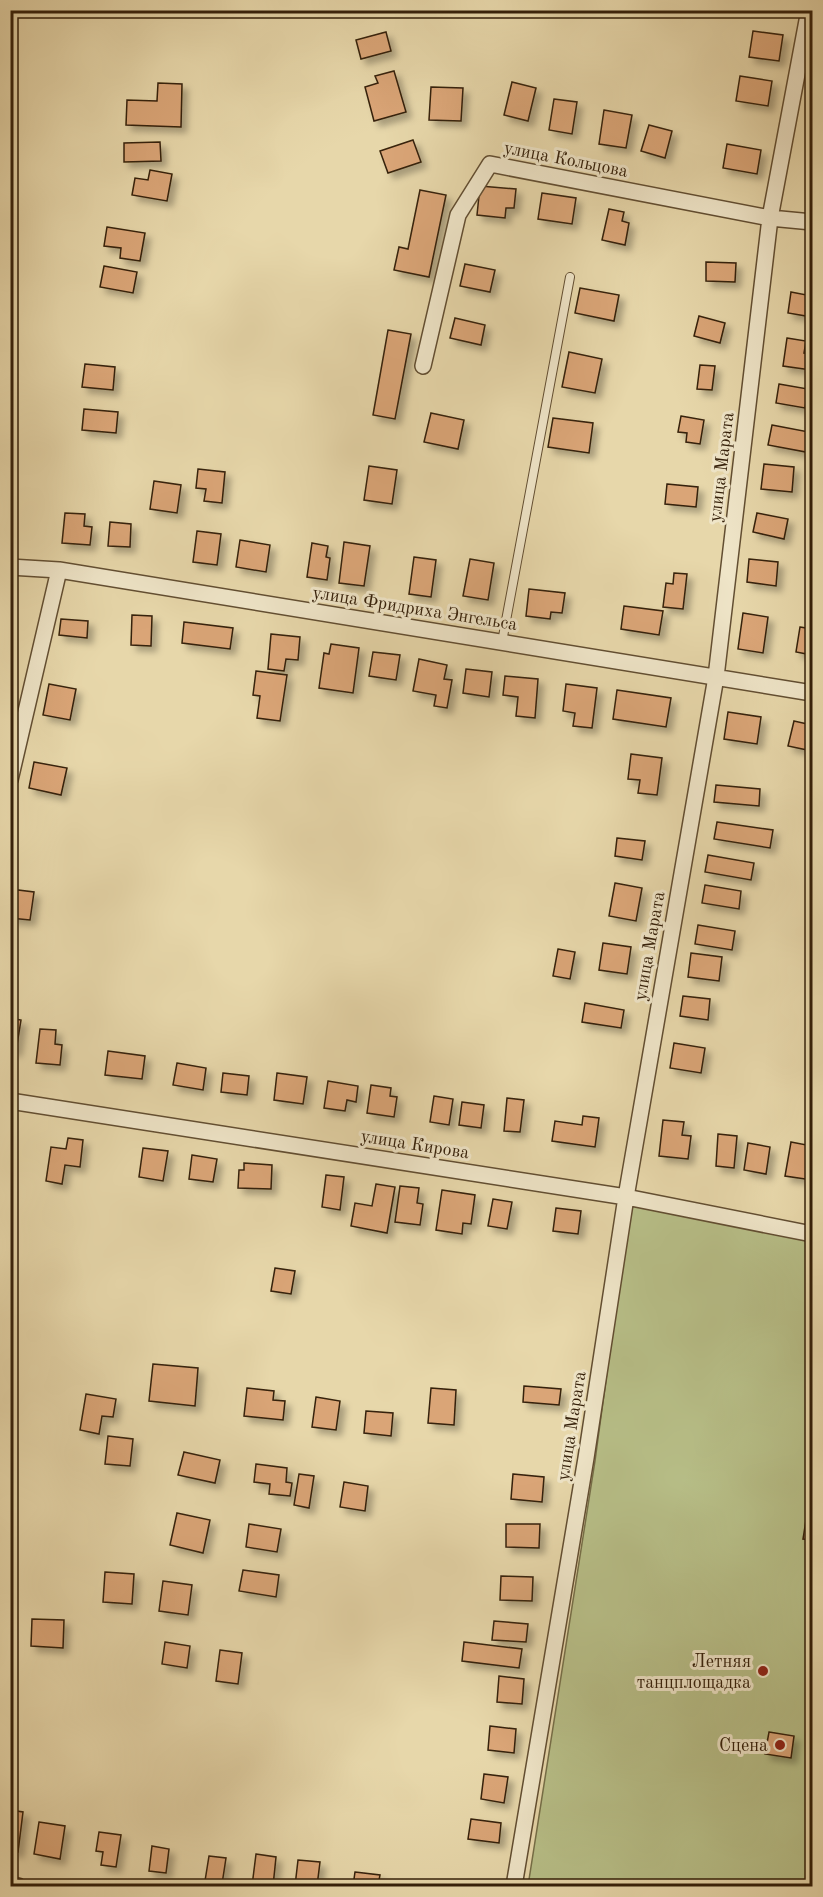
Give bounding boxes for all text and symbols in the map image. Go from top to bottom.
street label: улица Кольцова [502,139,629,181]
street label: улица Марата [706,411,738,523]
street label: улица Фридриха Энгельса [311,584,519,634]
street label: улица Марата [632,890,668,1002]
street label: улица Кирова [359,1128,471,1162]
street label: улица Марата [554,1370,590,1482]
place label: Летняя танцплощадка [637,1653,751,1692]
marker: Летняя танцплощадка [756,1664,770,1678]
place label: Сцена [719,1737,768,1755]
marker: Сцена [773,1738,787,1752]

